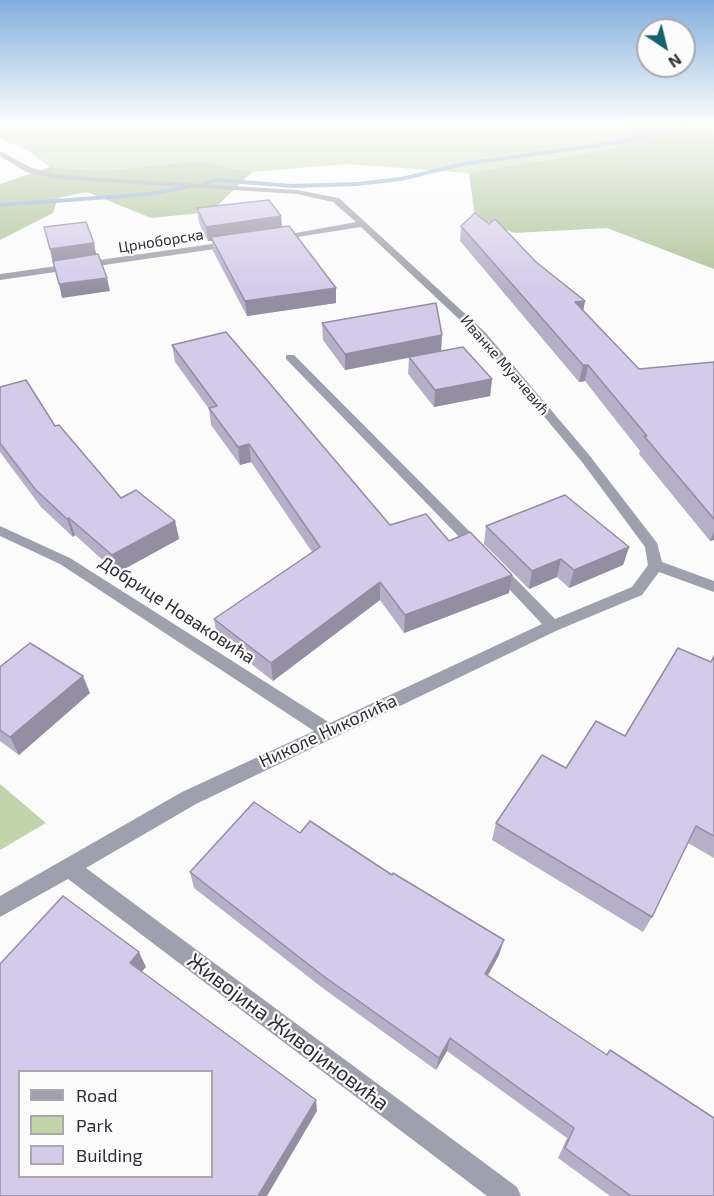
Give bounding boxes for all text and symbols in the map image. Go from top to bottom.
north arrow [636,18,696,78]
text: N [665,50,686,73]
street label: Црноборска [117,225,205,257]
street label: Иванке Муачевић [457,311,553,419]
street label: Добрице Новаковића [95,552,259,668]
street label: Николе Николића [256,690,400,772]
street label: Живојина Живојиновића [182,948,394,1116]
legend [18,1070,213,1178]
text: Road [76,1084,117,1106]
text: Park [76,1114,113,1136]
text: Building [76,1144,143,1166]

